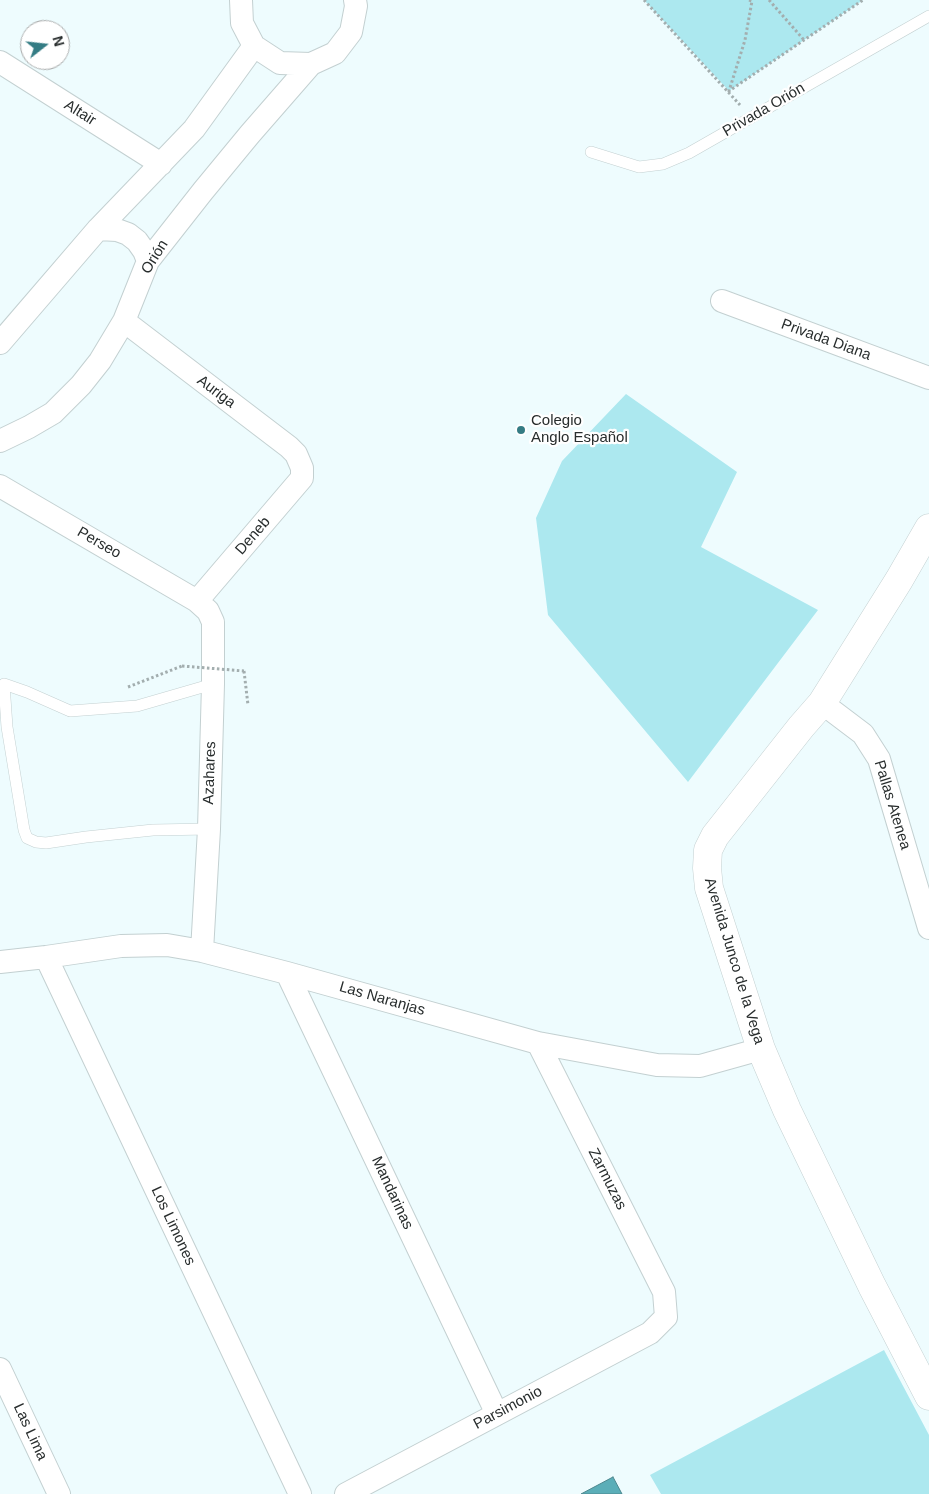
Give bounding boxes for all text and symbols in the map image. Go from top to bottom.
north arrow [20,20,70,70]
text: N [49,34,68,48]
street label: Privada Orión [720,79,808,141]
street label: Altair [61,96,99,130]
street label: Orión [138,237,172,277]
street label: Privada Diana [779,315,873,365]
street label: Auriga [193,372,239,412]
place label: Colegio Anglo Español [531,412,628,447]
marker: Colegio Anglo Español [515,424,527,436]
street label: Deneb [232,513,274,559]
street label: Perseo [74,523,124,563]
street label: Azahares [200,741,220,805]
street label: Pallas Atenea [870,758,914,852]
street label: Avenida Junco de la Vega [700,876,768,1046]
street label: Las Naranjas [337,978,427,1020]
street label: Zarmuzas [584,1145,630,1213]
street label: Mandarinas [367,1154,417,1232]
street label: Los Limones [147,1184,199,1268]
street label: Parsimonio [471,1382,545,1434]
street label: Las Lima [9,1401,51,1463]

